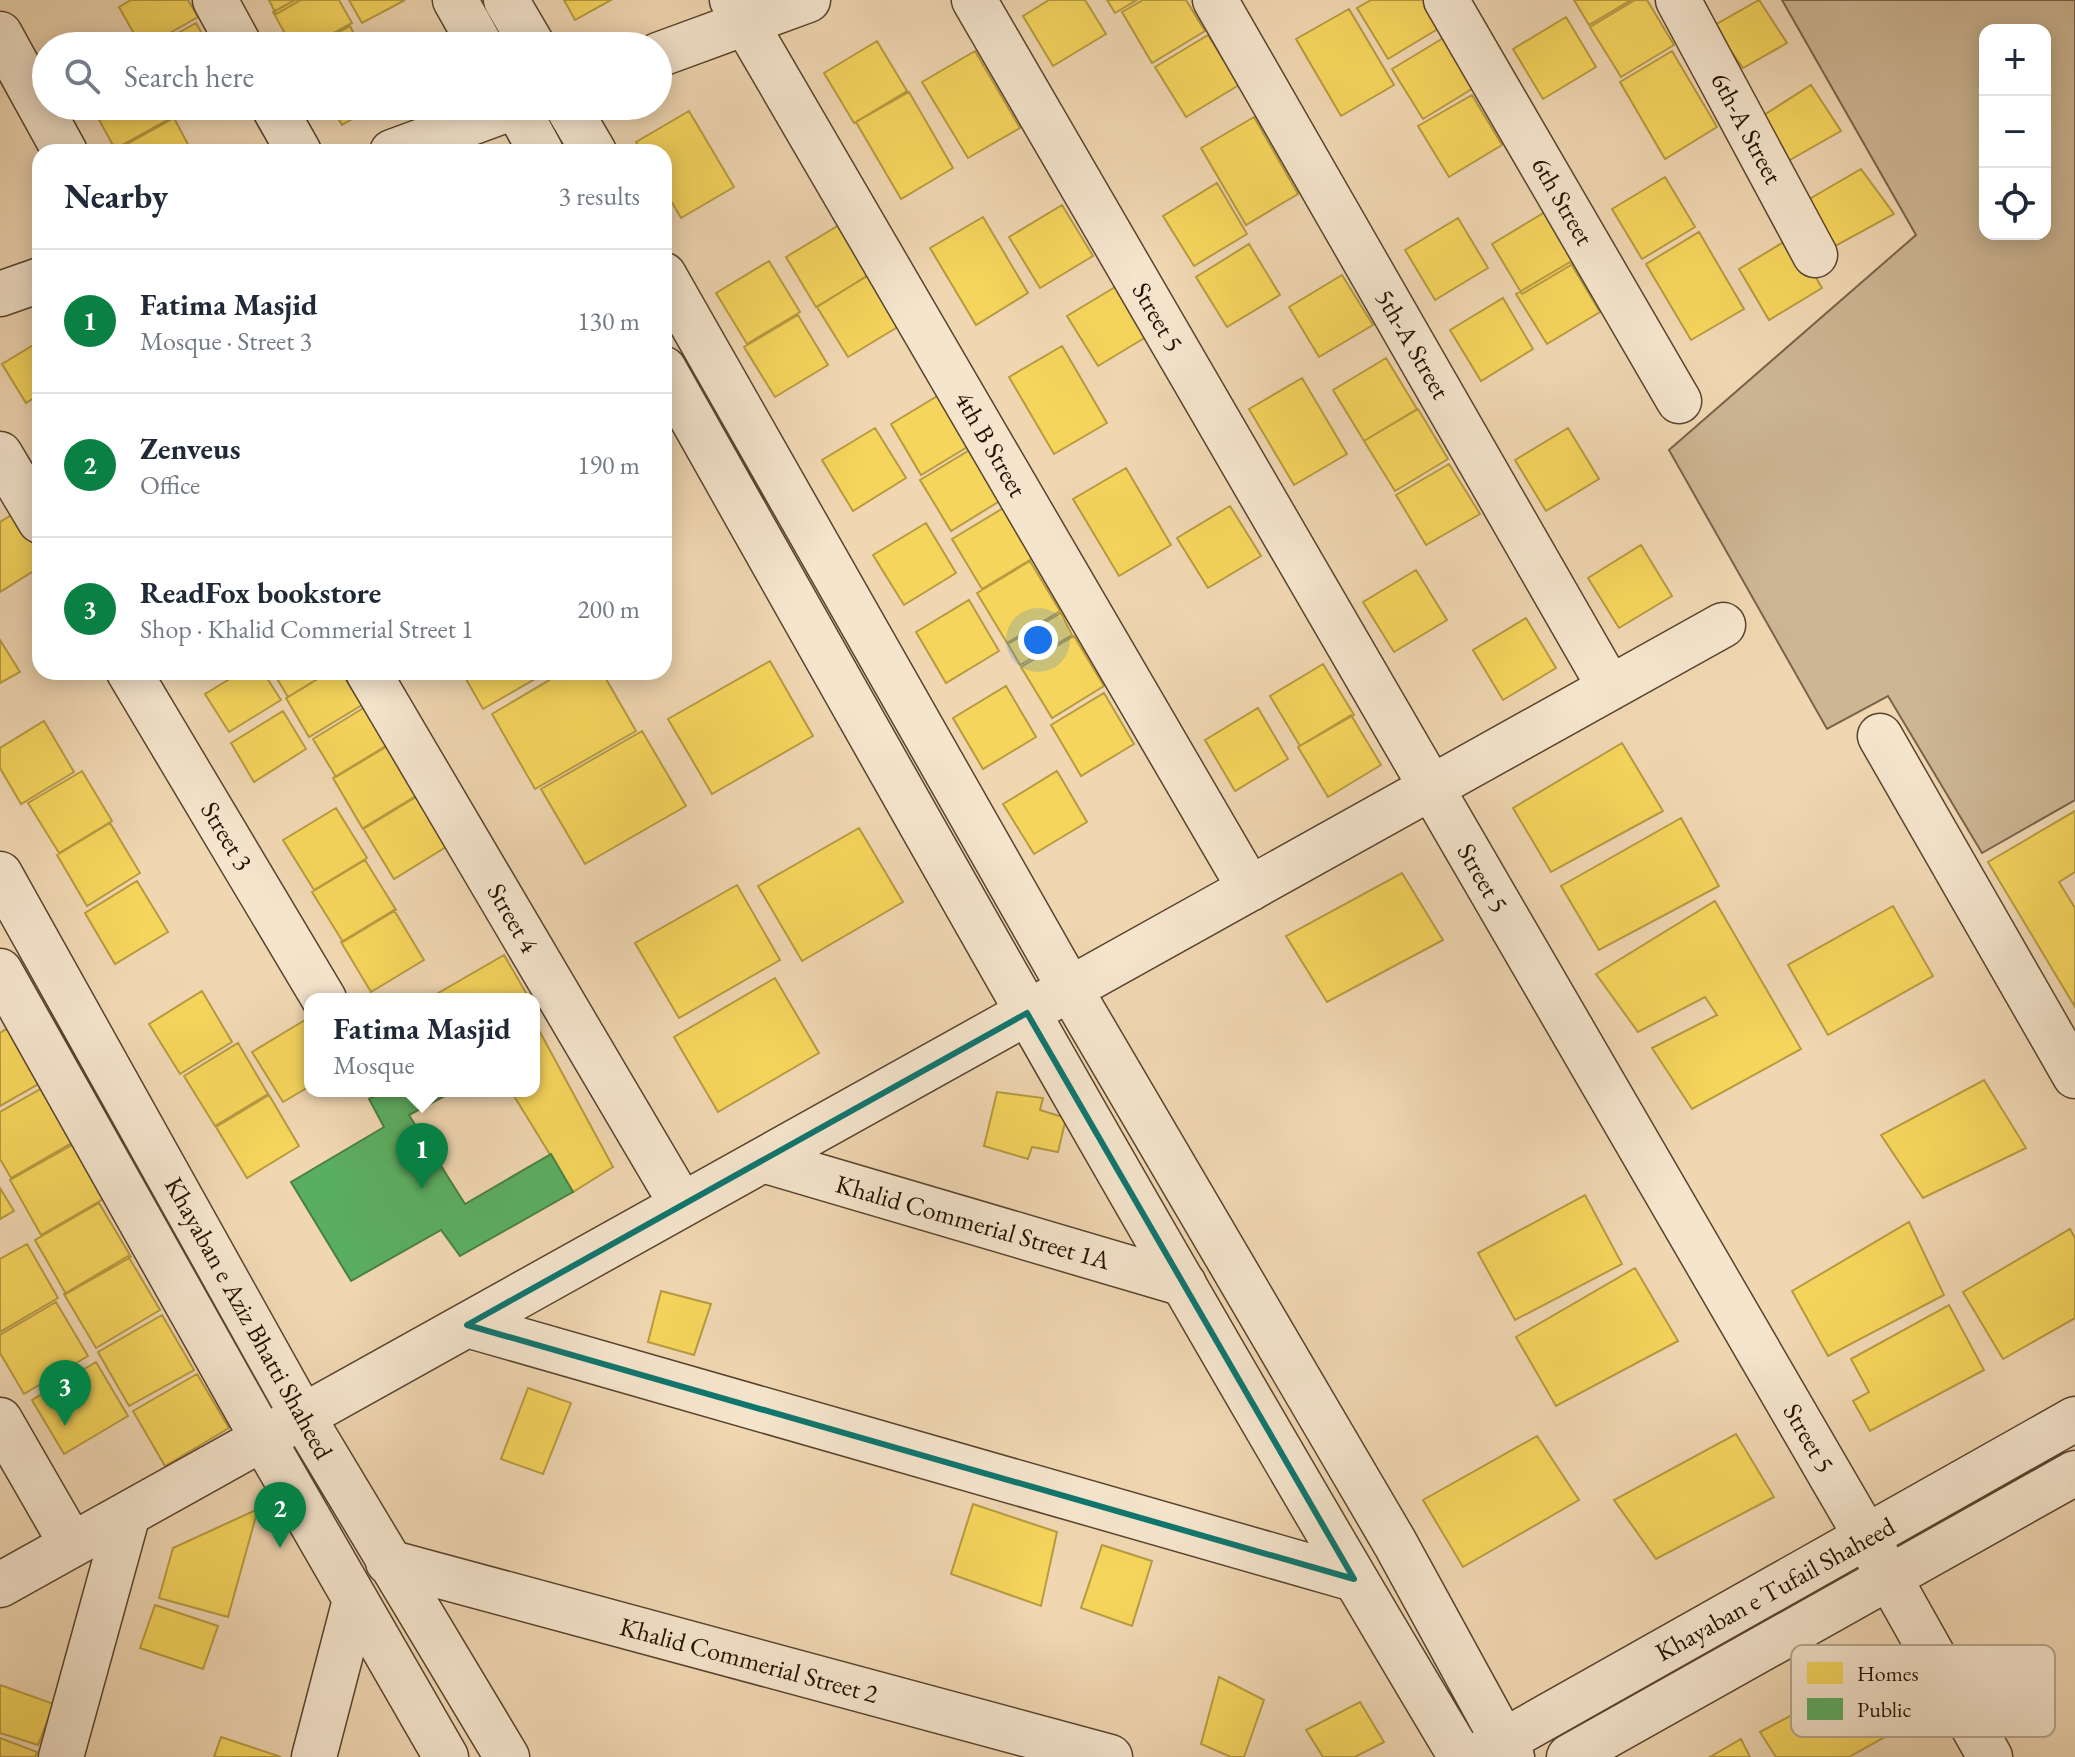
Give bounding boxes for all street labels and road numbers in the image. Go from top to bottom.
street label: 6th-A Street [1703,66,1791,190]
street label: 6th Street [1524,151,1602,251]
street label: Street 5 [1125,276,1191,358]
street label: 5th-A Street [1368,283,1458,405]
street label: 4th B Street [947,385,1035,503]
street label: Street 3 [193,795,261,877]
street label: Street 5 [1450,837,1516,919]
street label: Street 4 [480,877,547,959]
street label: Khalid Commerial Street 1A [832,1167,1115,1278]
street label: Khayaban e Aziz Bhatti Shaheed [157,1171,341,1466]
street label: Street 5 [1776,1397,1842,1479]
street label: Khayaban e Tufail Shaheed [1649,1508,1902,1669]
street label: Khalid Commerial Street 2 [616,1609,882,1711]

